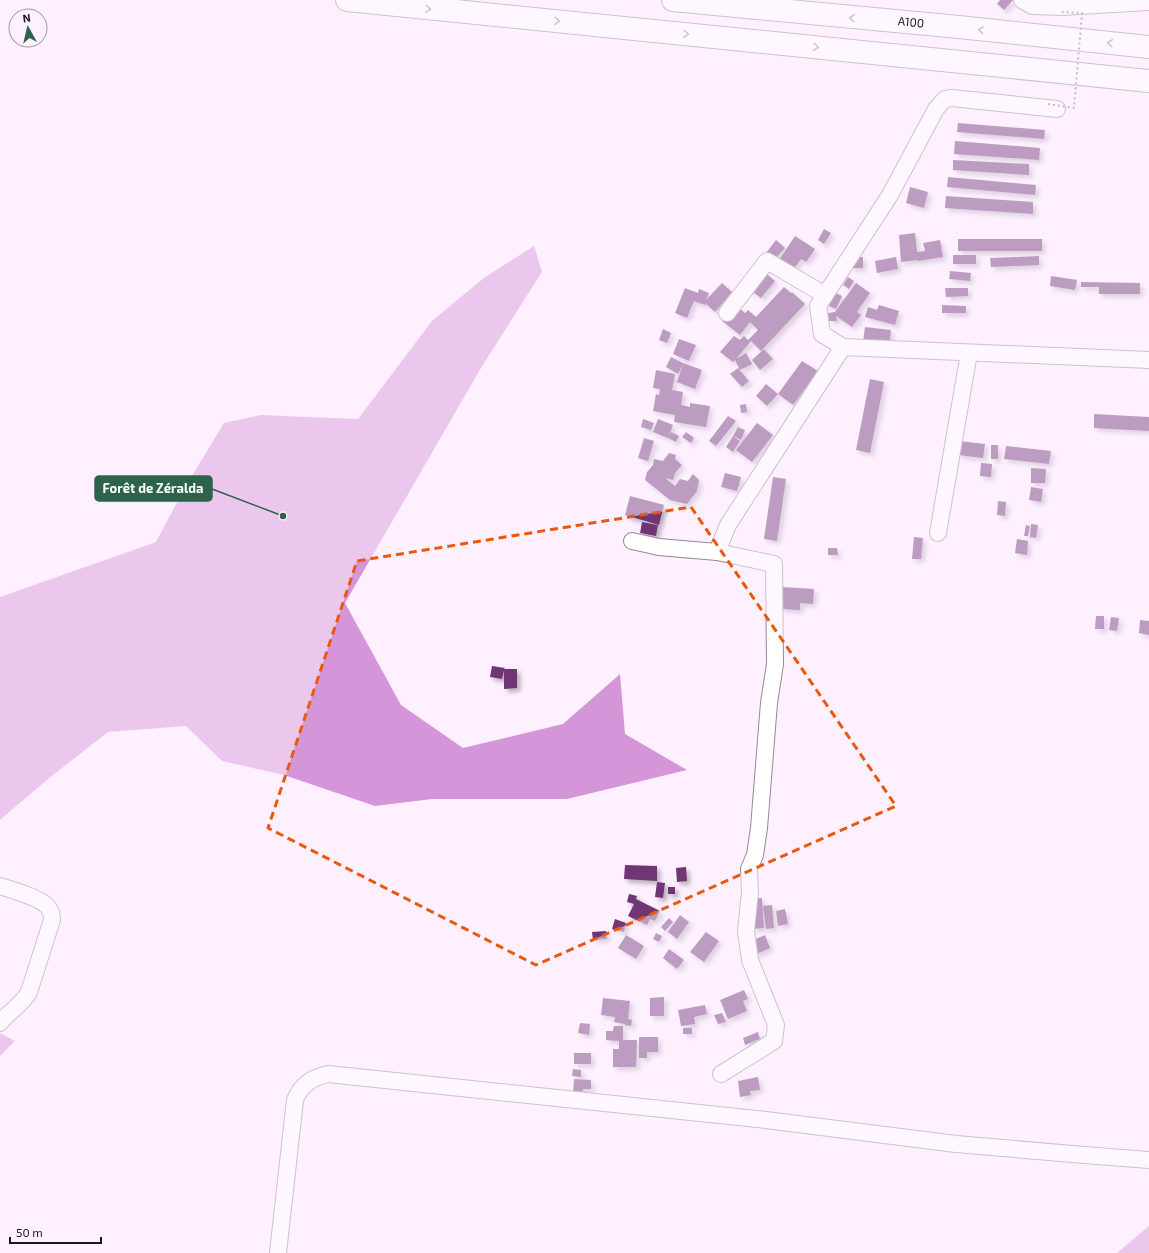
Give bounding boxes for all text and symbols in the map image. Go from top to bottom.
one-way arrow [425,4,431,13]
north arrow [8,8,48,48]
text: N [22,11,31,25]
one-way arrow [848,13,855,22]
street label: A100 [897,13,925,30]
one-way arrow [554,16,560,25]
one-way arrow [978,25,984,34]
one-way arrow [683,29,690,38]
one-way arrow [1107,39,1113,48]
one-way arrow [813,42,819,51]
callout: Forêt de Zéralda [95,476,212,501]
text: Forêt de Zéralda [103,480,203,496]
scale bar [10,1219,101,1245]
text: 50 m [16,1225,43,1239]

